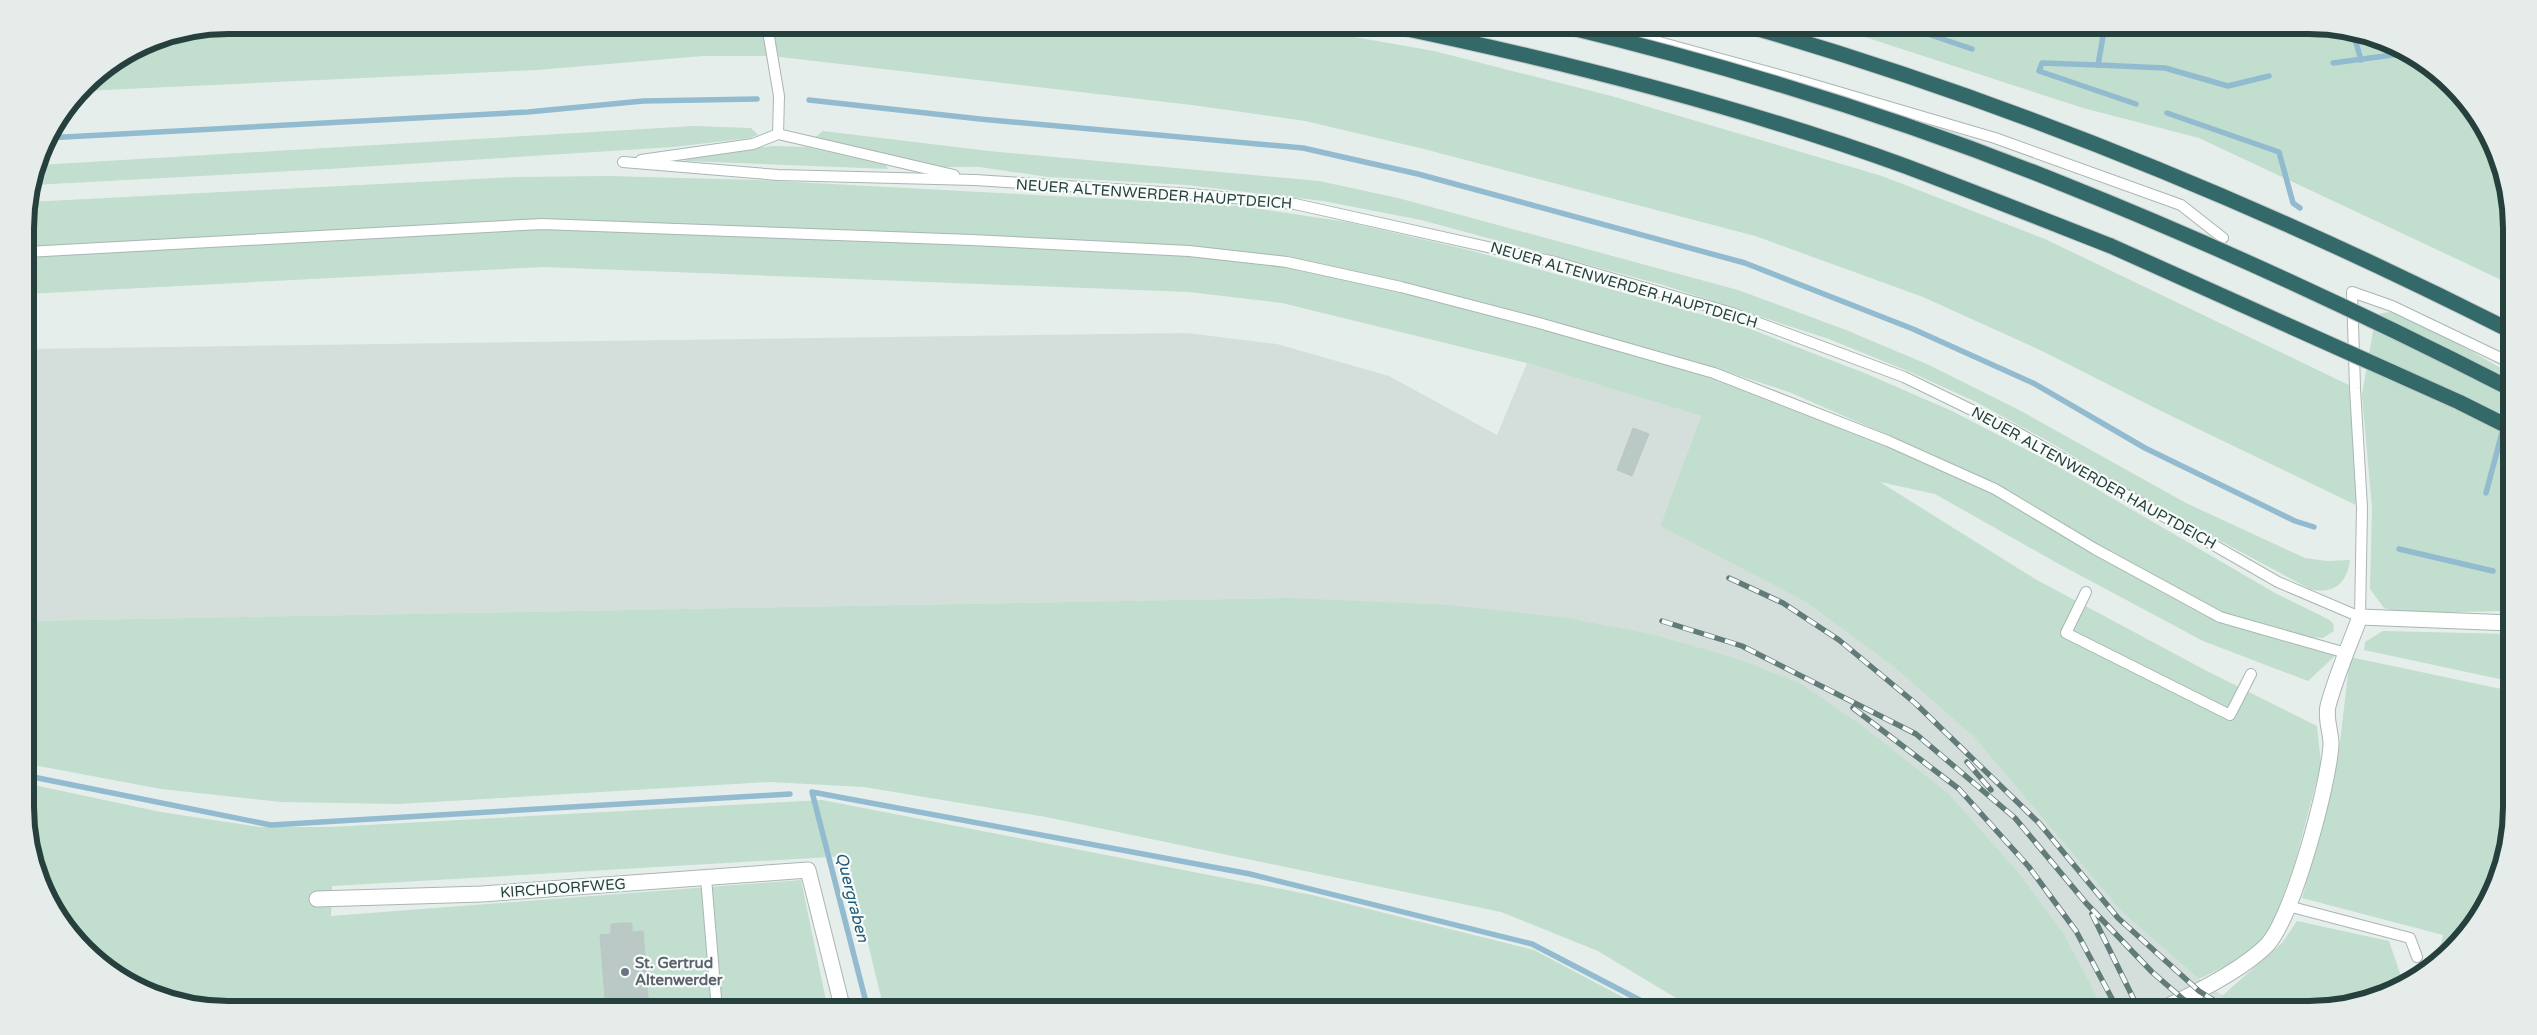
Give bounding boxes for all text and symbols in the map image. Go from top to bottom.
street label: NEUER ALTENWERDER HAUPTDEICH [1015,175,1293,213]
street label: NEUER ALTENWERDER HAUPTDEICH [1488,238,1760,332]
street label: NEUER ALTENWERDER HAUPTDEICH [1968,403,2220,553]
water label: Quergraben [831,850,873,945]
street label: KIRCHDORFWEG [500,875,626,901]
place label: St. Gertrud Altenwerder [635,954,723,989]
marker: St. Gertrud Altenwerder [619,966,631,978]

